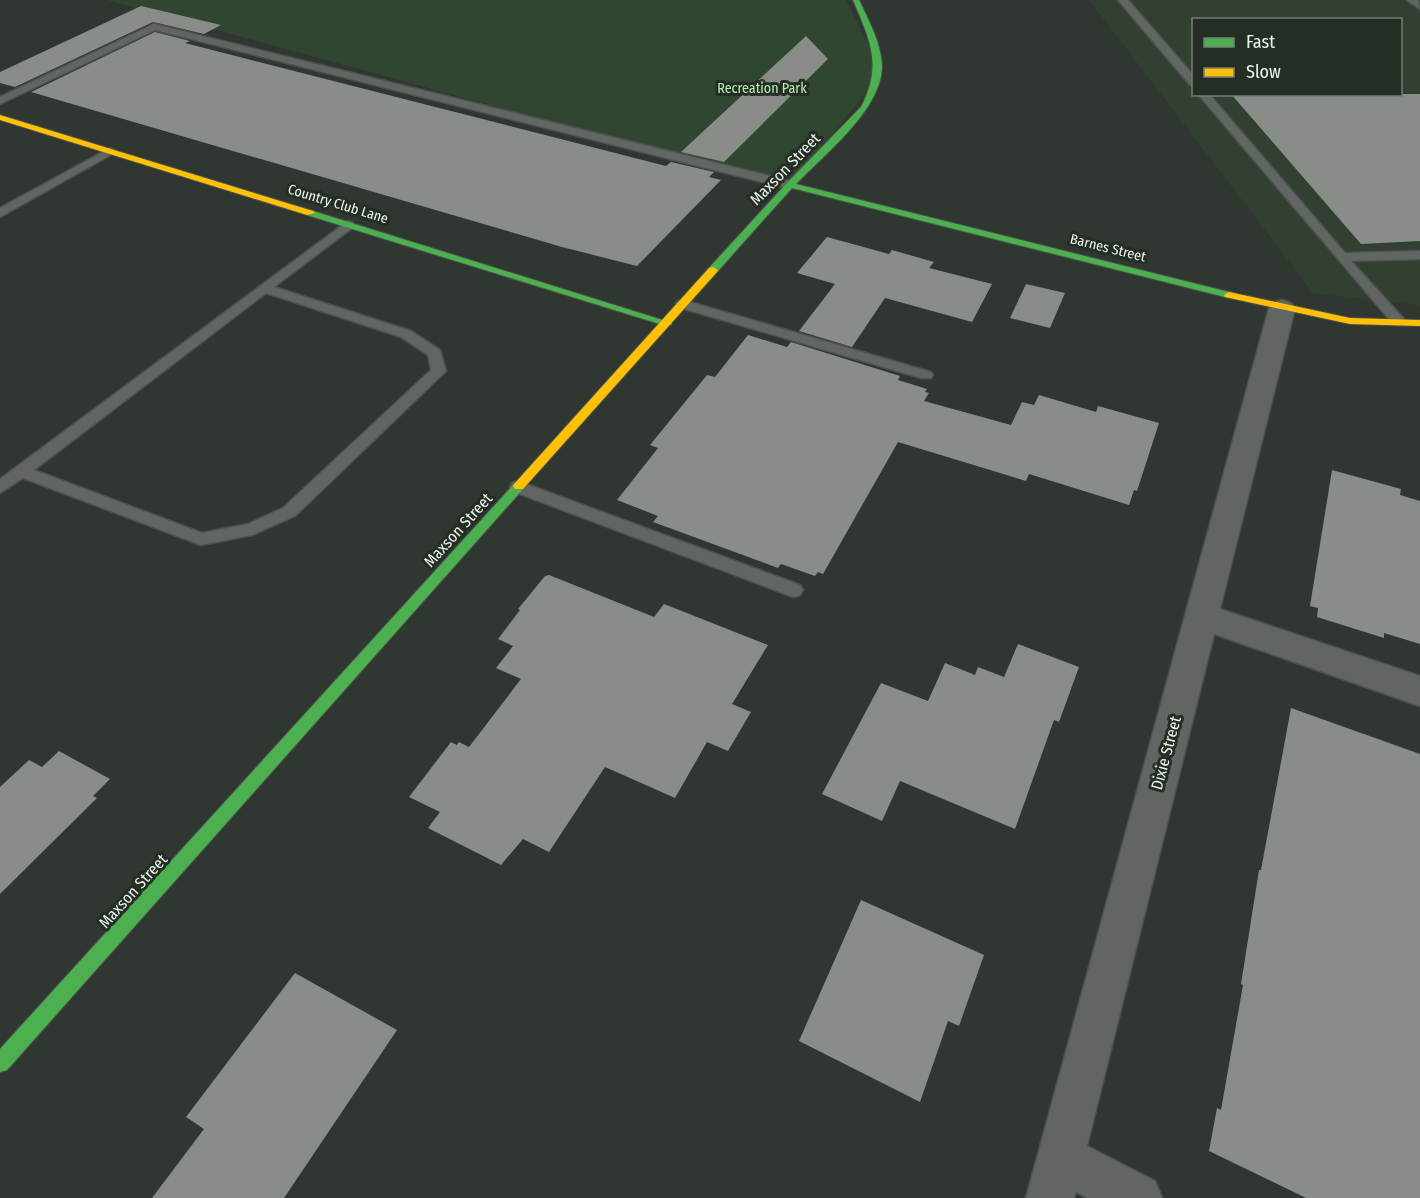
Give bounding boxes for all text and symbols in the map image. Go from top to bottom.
legend [1192,18,1402,96]
text: Fast [1246,31,1275,53]
text: Slow [1246,61,1281,83]
park label: Recreation Park [717,80,807,97]
street label: Maxson Street [746,128,825,209]
street label: Country Club Lane [286,181,390,227]
street label: Barnes Street [1068,230,1148,266]
street label: Maxson Street [420,489,497,571]
street label: Dixie Street [1147,713,1185,792]
street label: Maxson Street [95,850,172,932]

